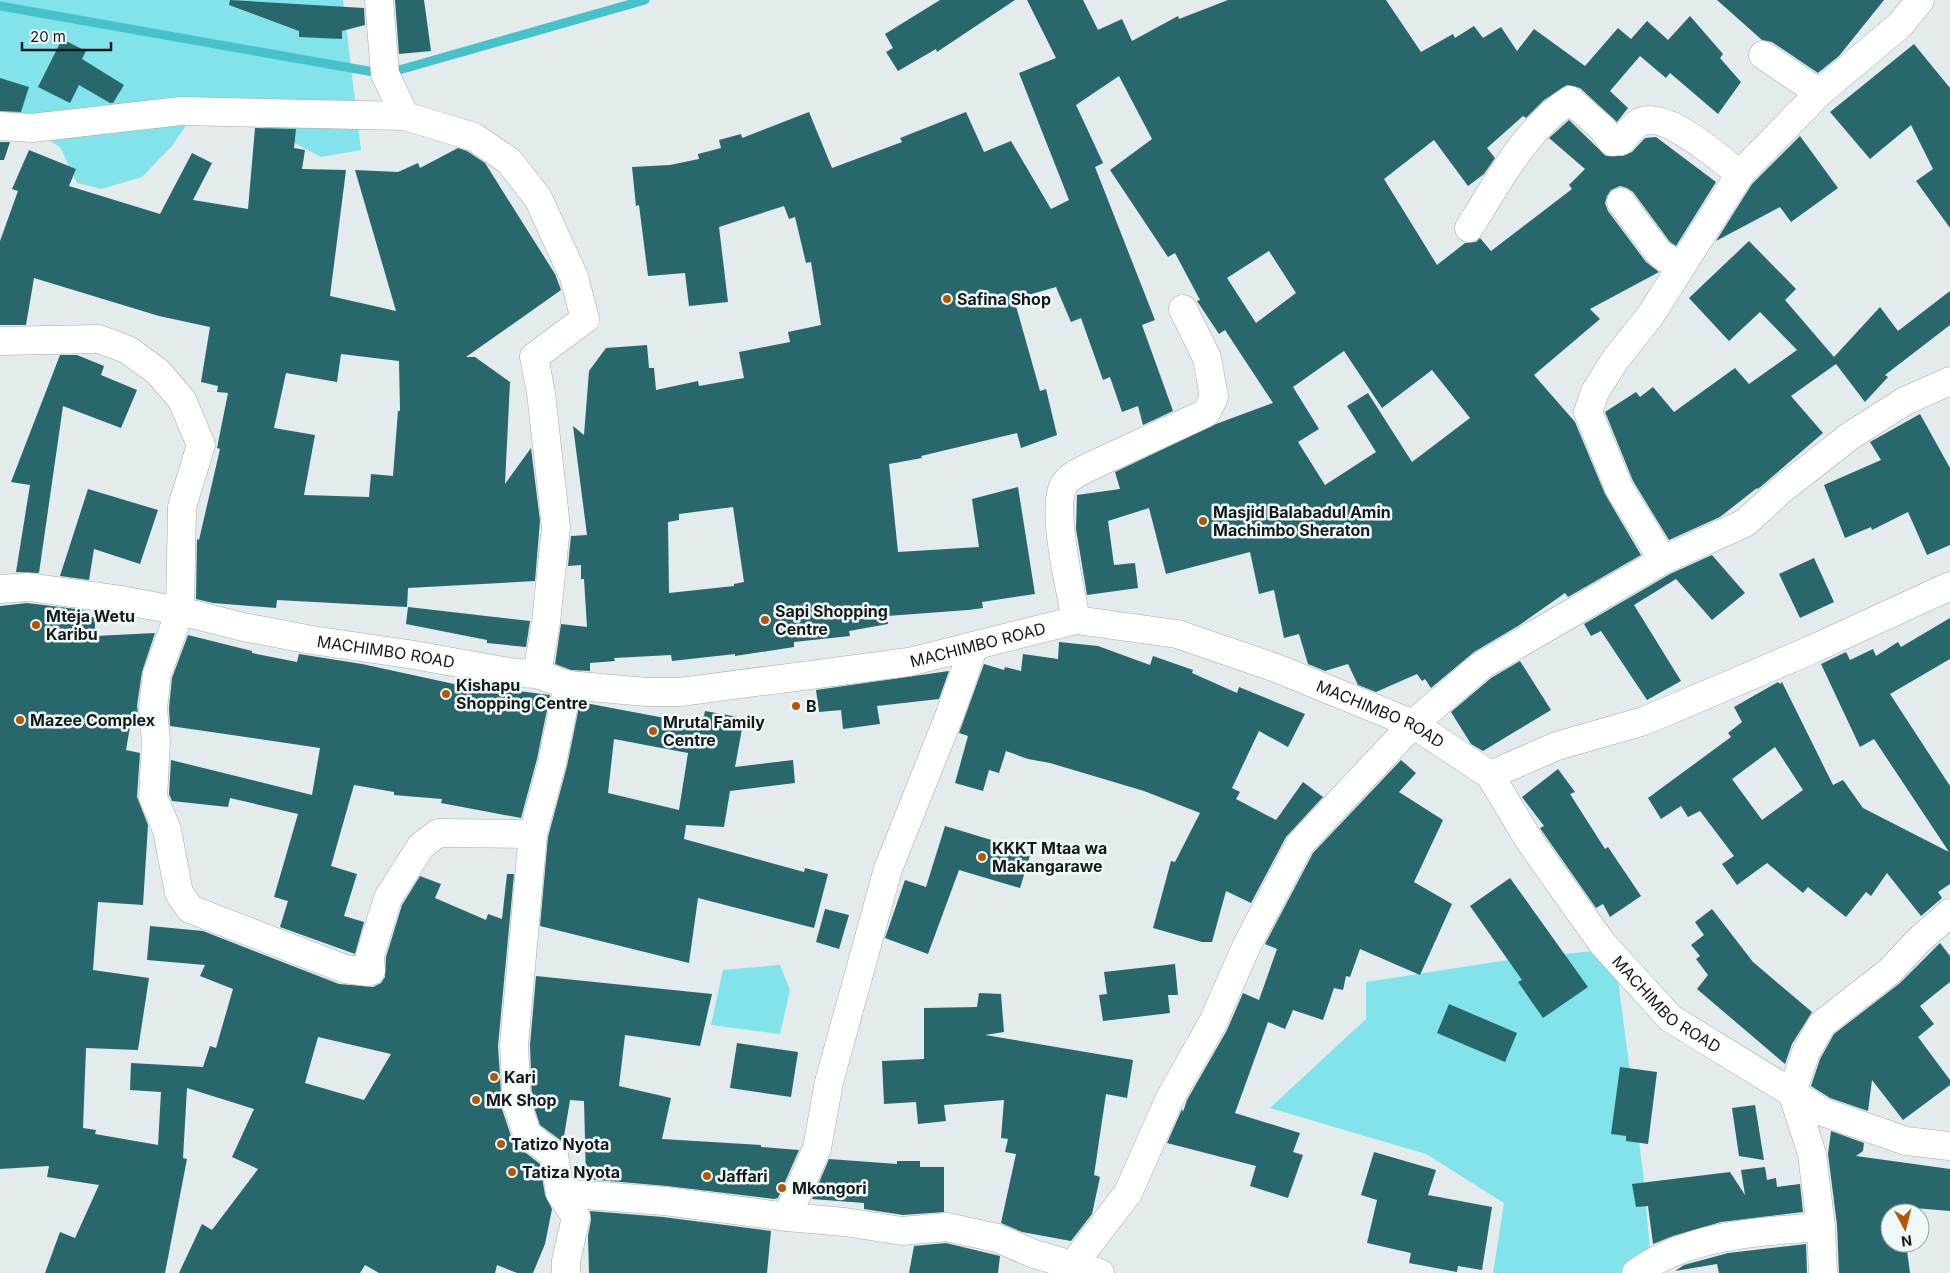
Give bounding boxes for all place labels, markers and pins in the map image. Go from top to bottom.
place label: Safina Shop [957,289,1051,309]
marker: Safina Shop [941,293,953,305]
place label: Masjid Balabadul Amin Machimbo Sheraton [1213,502,1391,540]
marker: Masjid Balabadul Amin Machimbo Sheraton [1197,515,1209,527]
place label: Sapi Shopping Centre [775,601,888,639]
place label: Mteja Wetu Karibu [46,606,135,644]
marker: Sapi Shopping Centre [759,614,771,626]
marker: Mteja Wetu Karibu [30,619,42,631]
place label: Kishapu Shopping Centre [456,675,587,713]
marker: Kishapu Shopping Centre [440,688,452,700]
place label: B [806,696,817,716]
marker: B [790,700,802,712]
place label: Mazee Complex [30,710,155,730]
place label: Mruta Family Centre [663,712,765,750]
marker: Mazee Complex [14,714,26,726]
marker: Mruta Family Centre [647,725,659,737]
place label: KKKT Mtaa wa Makangarawe [992,838,1107,876]
marker: KKKT Mtaa wa Makangarawe [976,851,988,863]
place label: Kari [504,1067,536,1087]
marker: Kari [488,1071,500,1083]
place label: MK Shop [486,1090,557,1110]
marker: MK Shop [470,1094,482,1106]
place label: Tatizo Nyota [511,1134,609,1154]
marker: Tatizo Nyota [495,1138,507,1150]
place label: Tatiza Nyota [522,1162,620,1182]
marker: Tatiza Nyota [506,1166,518,1178]
place label: Jaffari [717,1166,768,1186]
marker: Jaffari [701,1170,713,1182]
place label: Mkongori [792,1178,867,1198]
marker: Mkongori [776,1182,788,1194]

